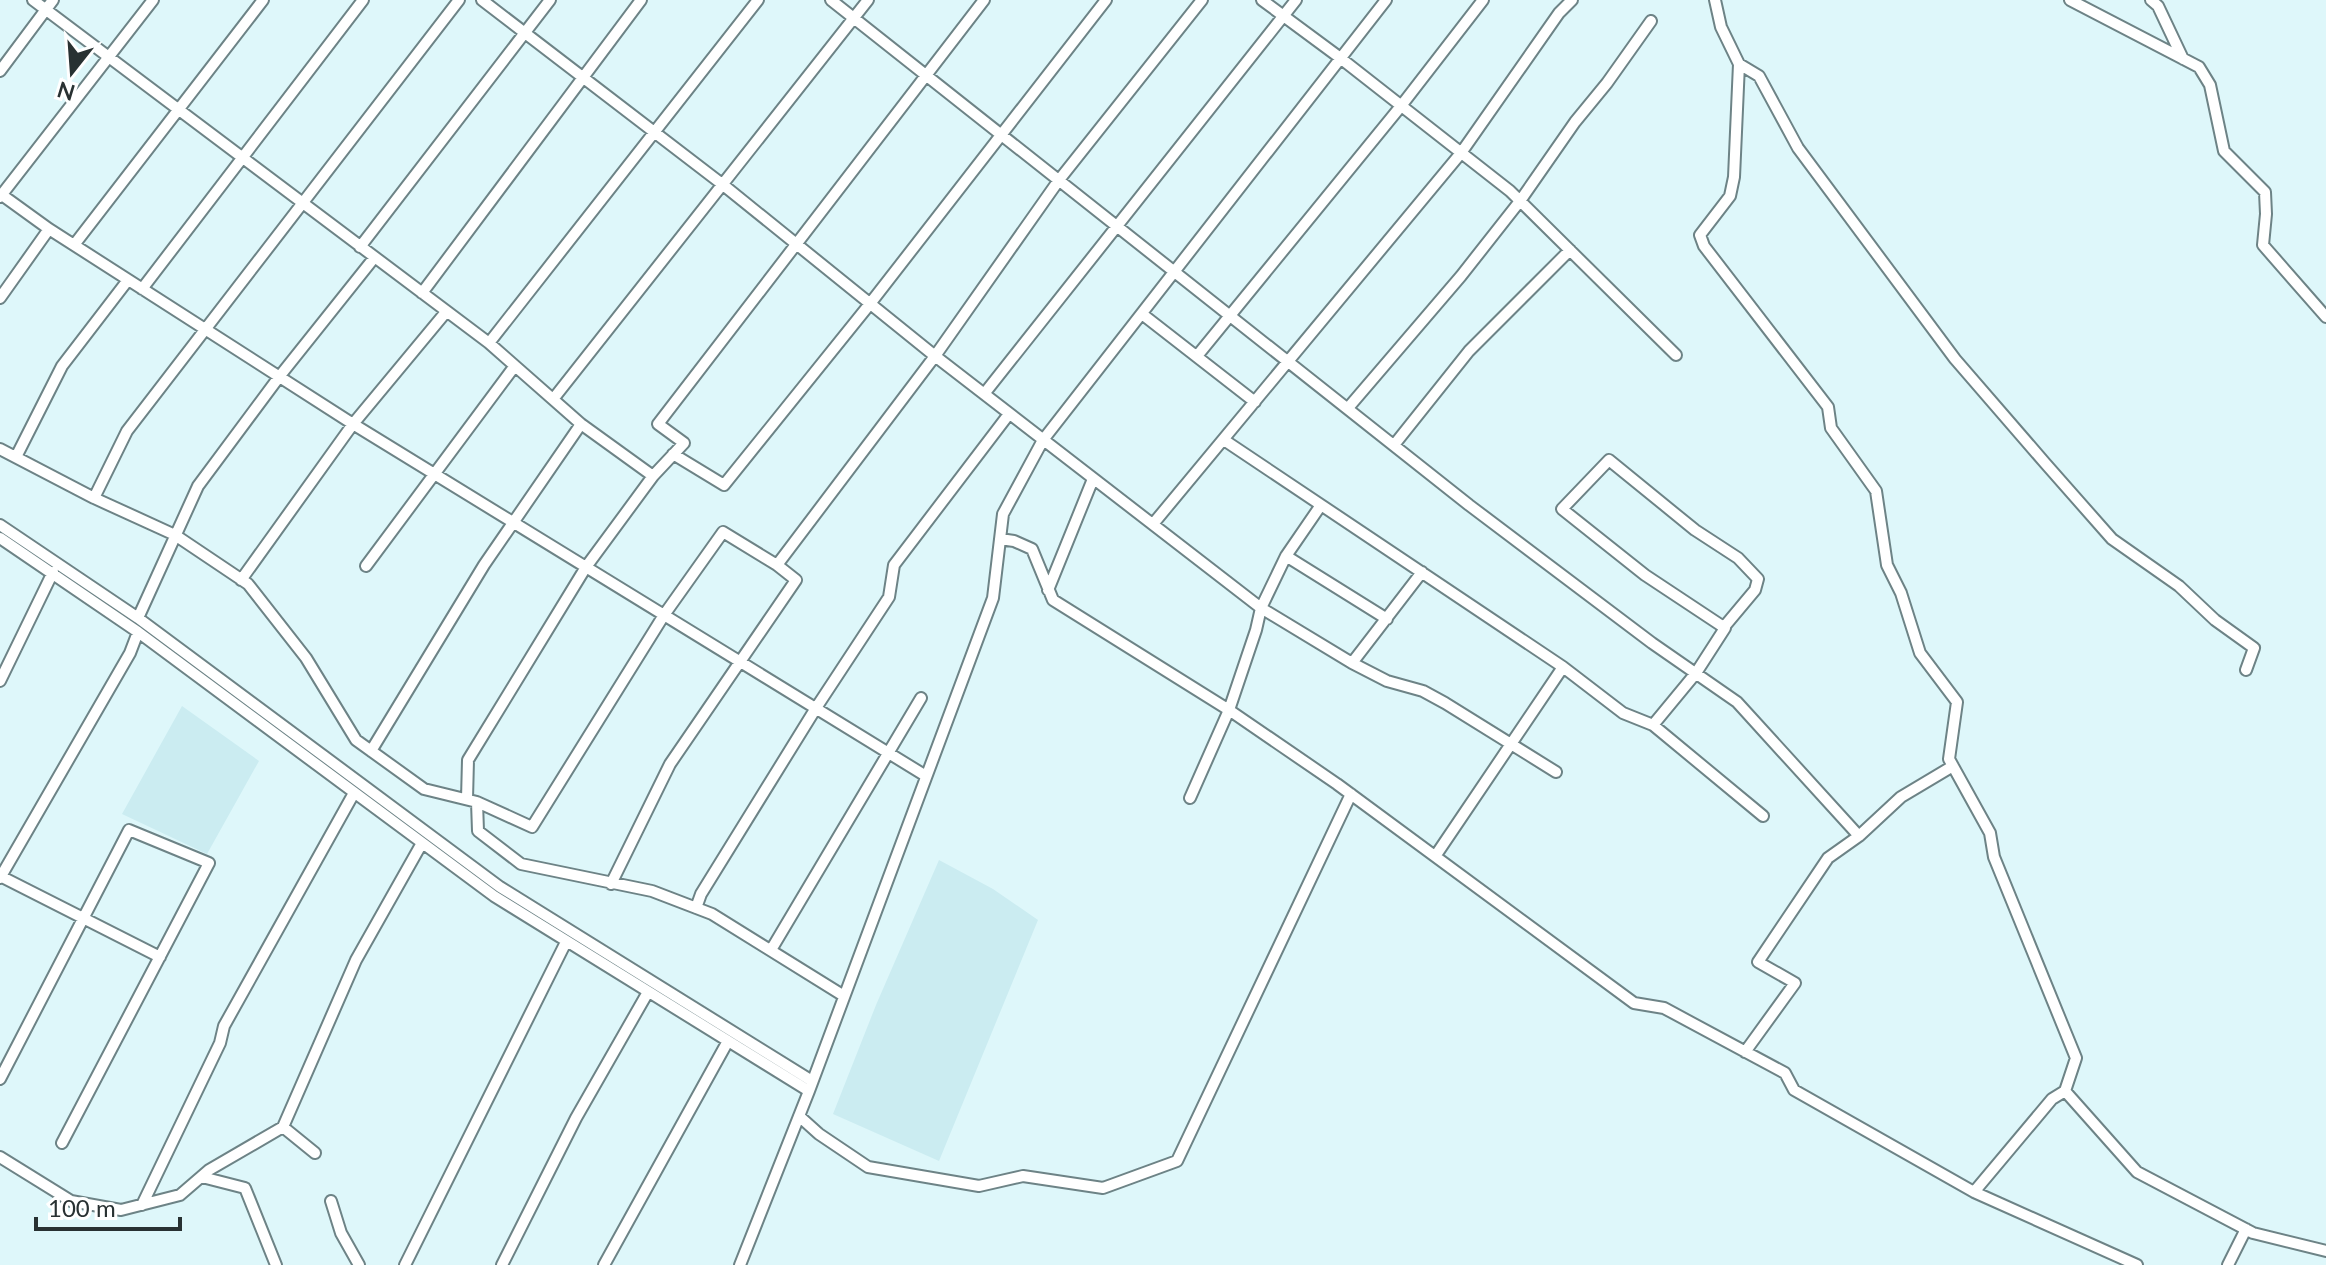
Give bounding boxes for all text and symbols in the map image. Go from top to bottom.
north arrow [32,32,112,112]
text: N [54,76,78,107]
scale bar [36,1181,180,1231]
text: 100 m [48,1193,116,1222]

